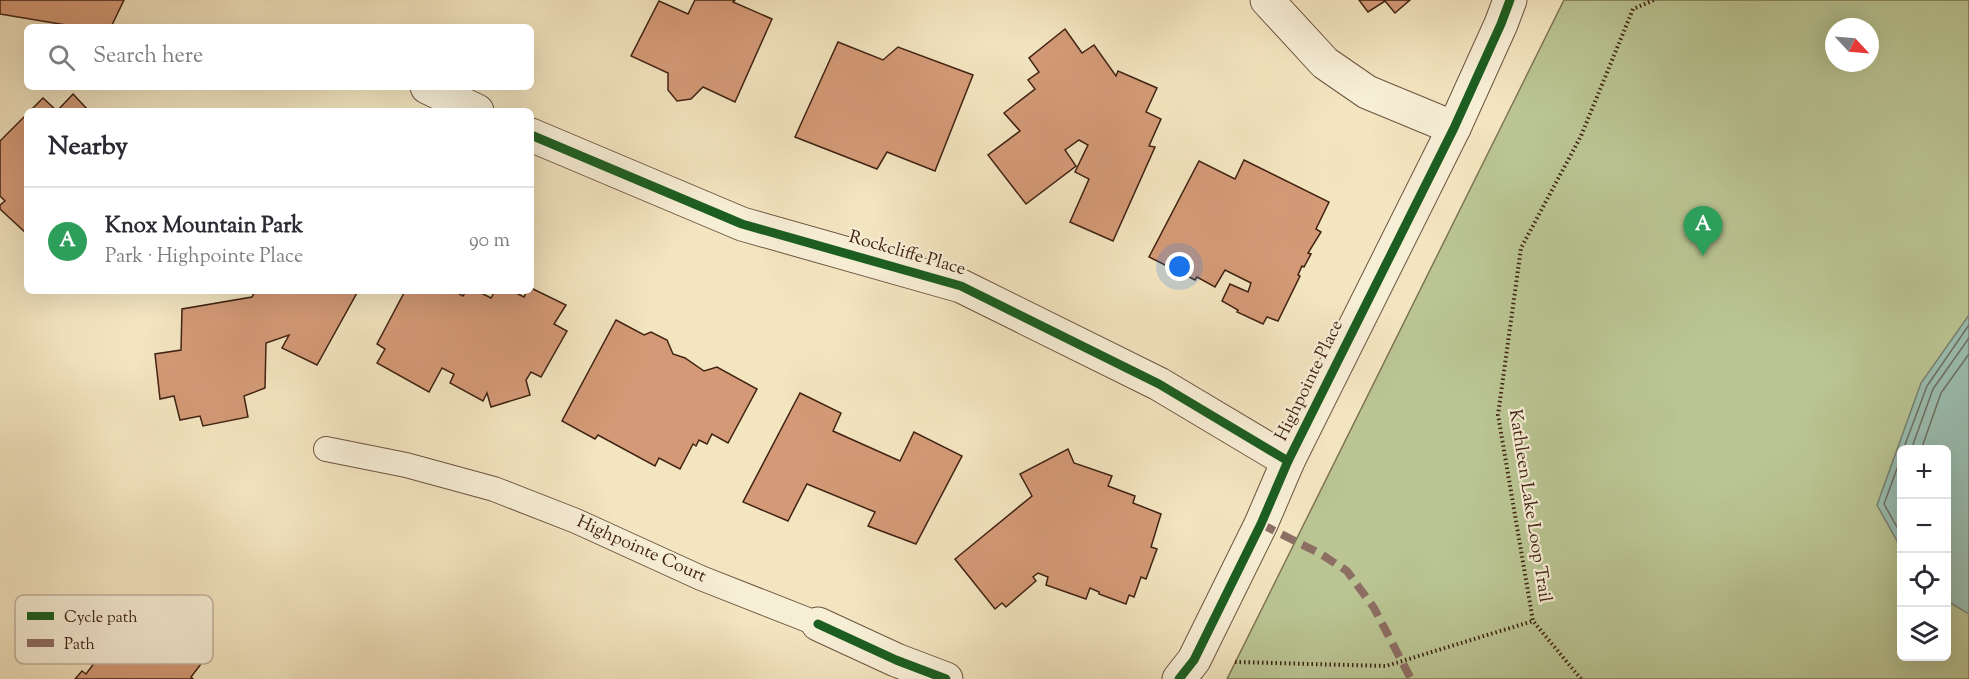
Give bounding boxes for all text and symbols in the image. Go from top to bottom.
north arrow [1825,18,1879,72]
search box [24,24,534,90]
icon: search [45,41,78,74]
text: Search here [93,41,203,73]
text: Nearby [48,129,128,166]
pin: A [1684,206,1722,256]
text: Knox Mountain Park [105,211,303,243]
street label: Rockcliffe Place [846,225,968,283]
text: A [59,227,76,256]
text: 90 m [469,227,510,256]
text: Park · Highpointe Place [105,243,303,272]
your location [1165,252,1194,281]
street label: Highpointe Place [1269,316,1351,446]
street label: Kathleen Lake Loop Trail [1501,408,1557,604]
map controls [1897,445,1951,661]
button: + [1897,445,1951,499]
button: − [1897,499,1951,553]
street label: Highpointe Court [572,510,710,590]
button: locate [1897,553,1951,607]
legend [15,595,213,664]
text: Cycle path [64,607,138,630]
button: layers [1897,607,1951,661]
text: Path [64,634,95,657]

